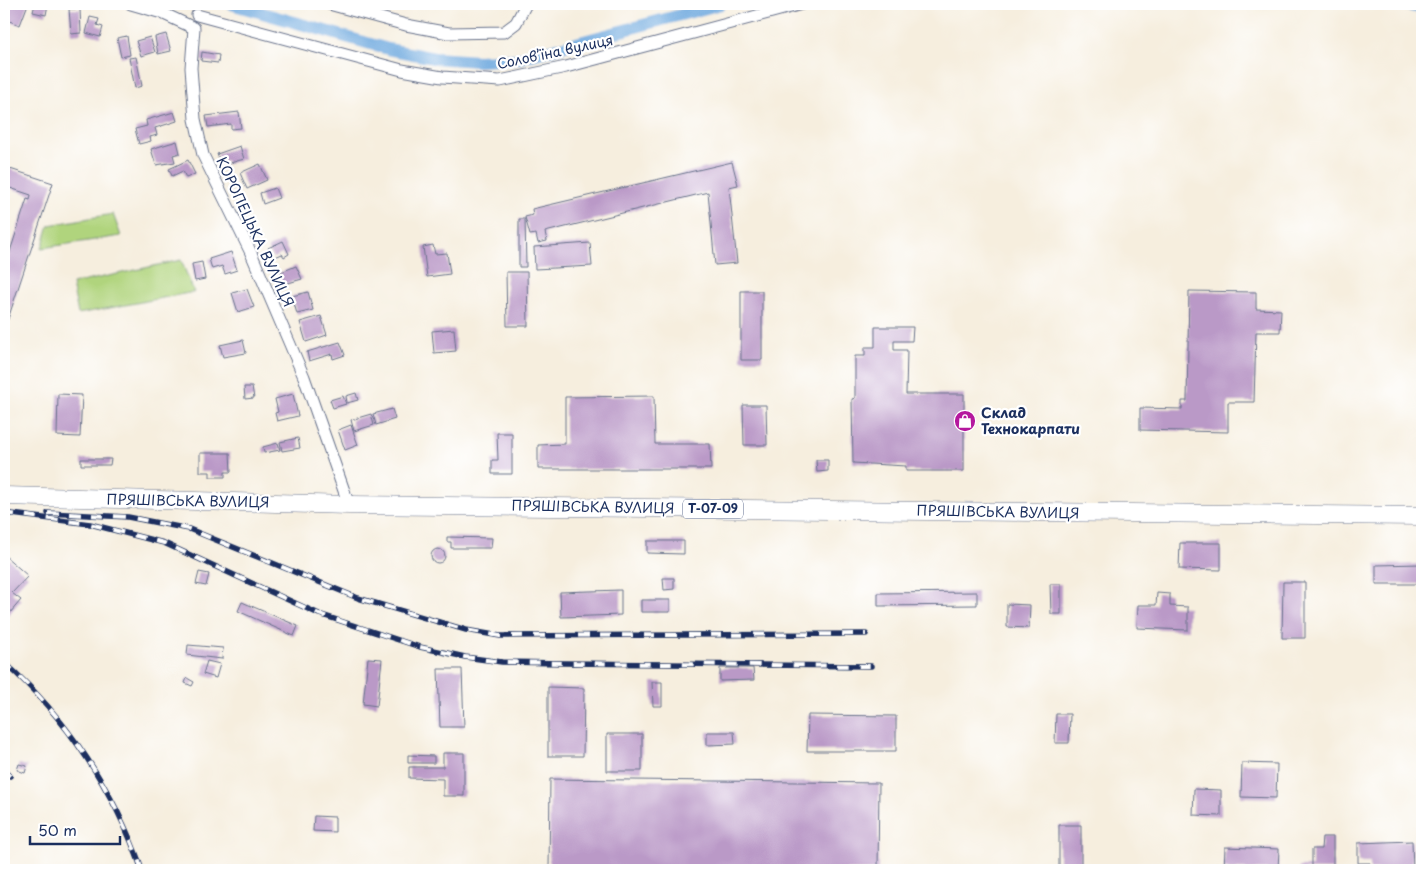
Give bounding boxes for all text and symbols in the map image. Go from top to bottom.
street label: Соловʼїна вулиця [495,29,615,74]
street label: КОРОПЕЦЬКА ВУЛИЦЯ [211,153,300,310]
place label: Склад Технокарпати [981,402,1080,439]
shop icon: Склад Технокарпати [953,409,977,433]
street label: ПРЯШІВСЬКА ВУЛИЦЯ [106,489,270,512]
street label: ПРЯШІВСЬКА ВУЛИЦЯ [511,495,675,518]
road number: Т-07-09 [683,499,743,518]
street label: ПРЯШІВСЬКА ВУЛИЦЯ [916,500,1080,523]
scale bar [30,814,120,846]
text: 50 m [38,818,77,841]

